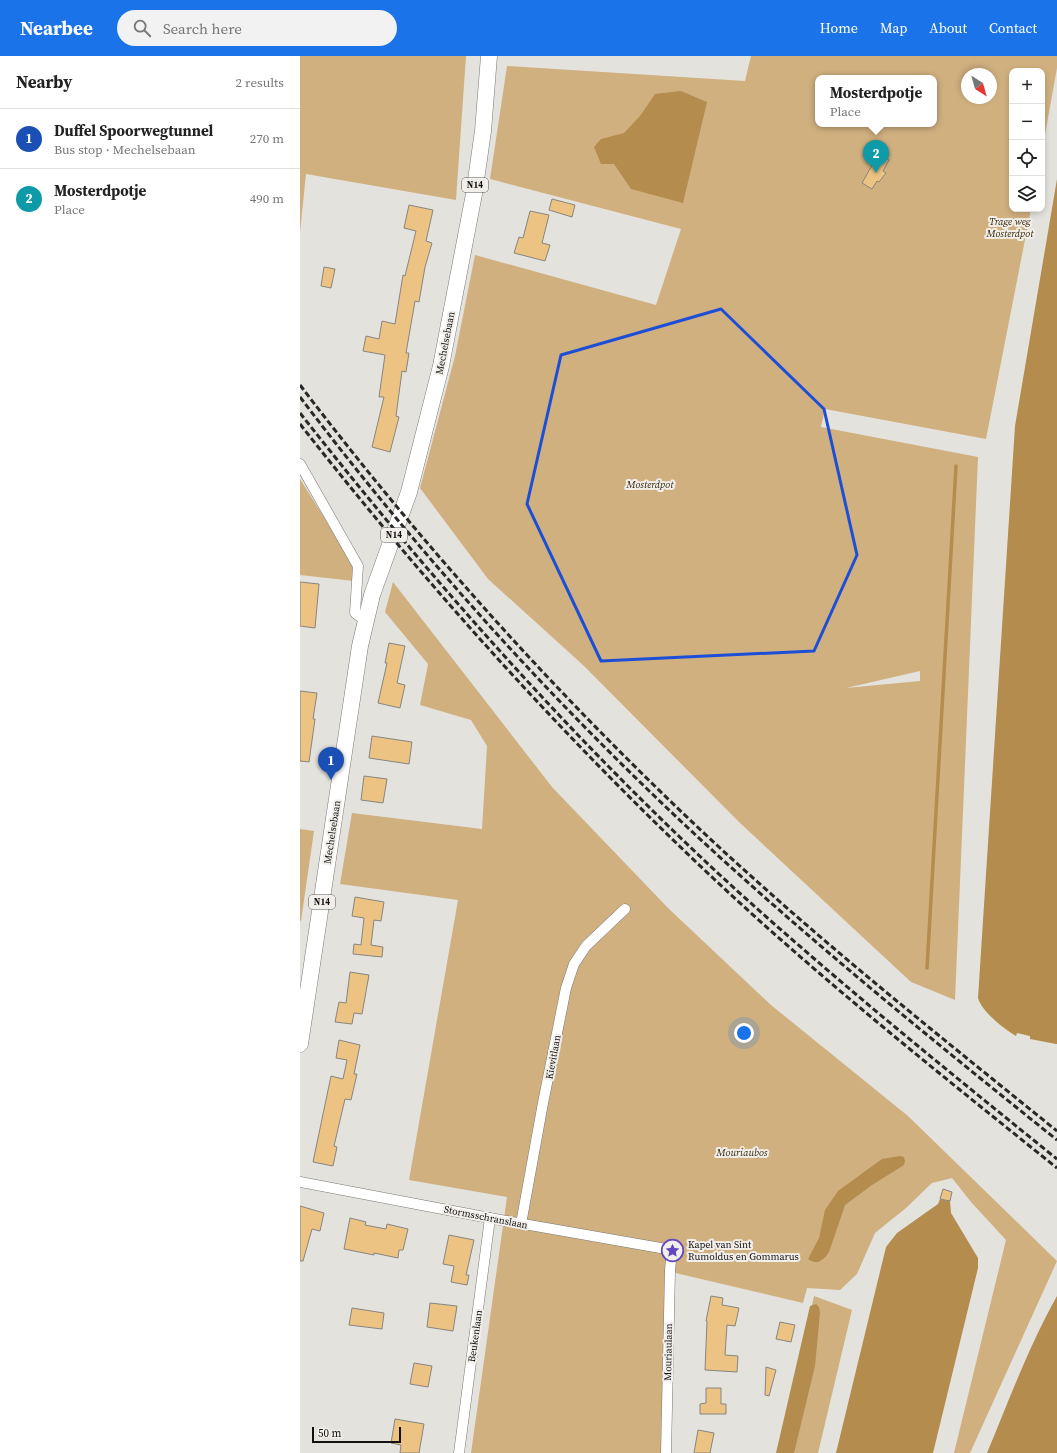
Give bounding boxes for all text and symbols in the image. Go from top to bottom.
search box [117,10,397,46]
text: Nearbee [20,15,93,41]
icon: search [131,17,153,39]
text: Search here [163,18,242,39]
text: Home [820,18,858,38]
text: Map [880,18,907,38]
text: About [929,18,967,38]
text: Contact [989,18,1037,38]
north arrow [961,68,997,104]
map controls [1009,68,1045,212]
button: + [1009,68,1045,104]
text: Nearby [16,70,72,94]
text: 2 results [236,74,284,91]
popup [815,75,937,127]
text: Mosterdpotje [830,82,922,103]
text: Place [830,103,861,120]
button: − [1009,104,1045,140]
text: Duffel Spoorwegtunnel [54,120,213,141]
text: 1 [25,130,33,147]
text: 270 m [250,130,284,147]
pin: 2 [863,140,889,173]
button: locate [1009,140,1045,176]
text: Bus stop · Mechelsebaan [54,141,196,158]
button: layers [1009,176,1045,212]
road number: N14 [462,178,488,192]
text: Mosterdpotje [54,180,146,201]
text: 2 [25,190,33,207]
text: 490 m [250,190,284,207]
text: Place [54,201,85,218]
park label: Trage weg Mosterdpot [986,215,1034,240]
street label: Mechelsebaan [433,310,457,376]
park label: Mosterdpot [626,478,674,491]
road number: N14 [381,528,407,542]
pin: 1 [318,747,344,780]
street label: Mechelsebaan [321,799,343,865]
road number: N14 [309,895,335,909]
your location [734,1023,754,1043]
street label: Kievitlaan [542,1034,564,1080]
park label: Mouriaubos [716,1146,768,1159]
street label: Stormsschranslaan [443,1203,529,1231]
place icon: Kapel van Sint Rumoldus en Gommarus [659,1237,685,1263]
place label: Kapel van Sint Rumoldus en Gommarus [688,1238,799,1263]
street label: Beukenlaan [465,1309,485,1363]
street label: Mouriaulaan [661,1323,675,1381]
scale bar [312,1425,401,1444]
text: 50 m [318,1426,341,1441]

